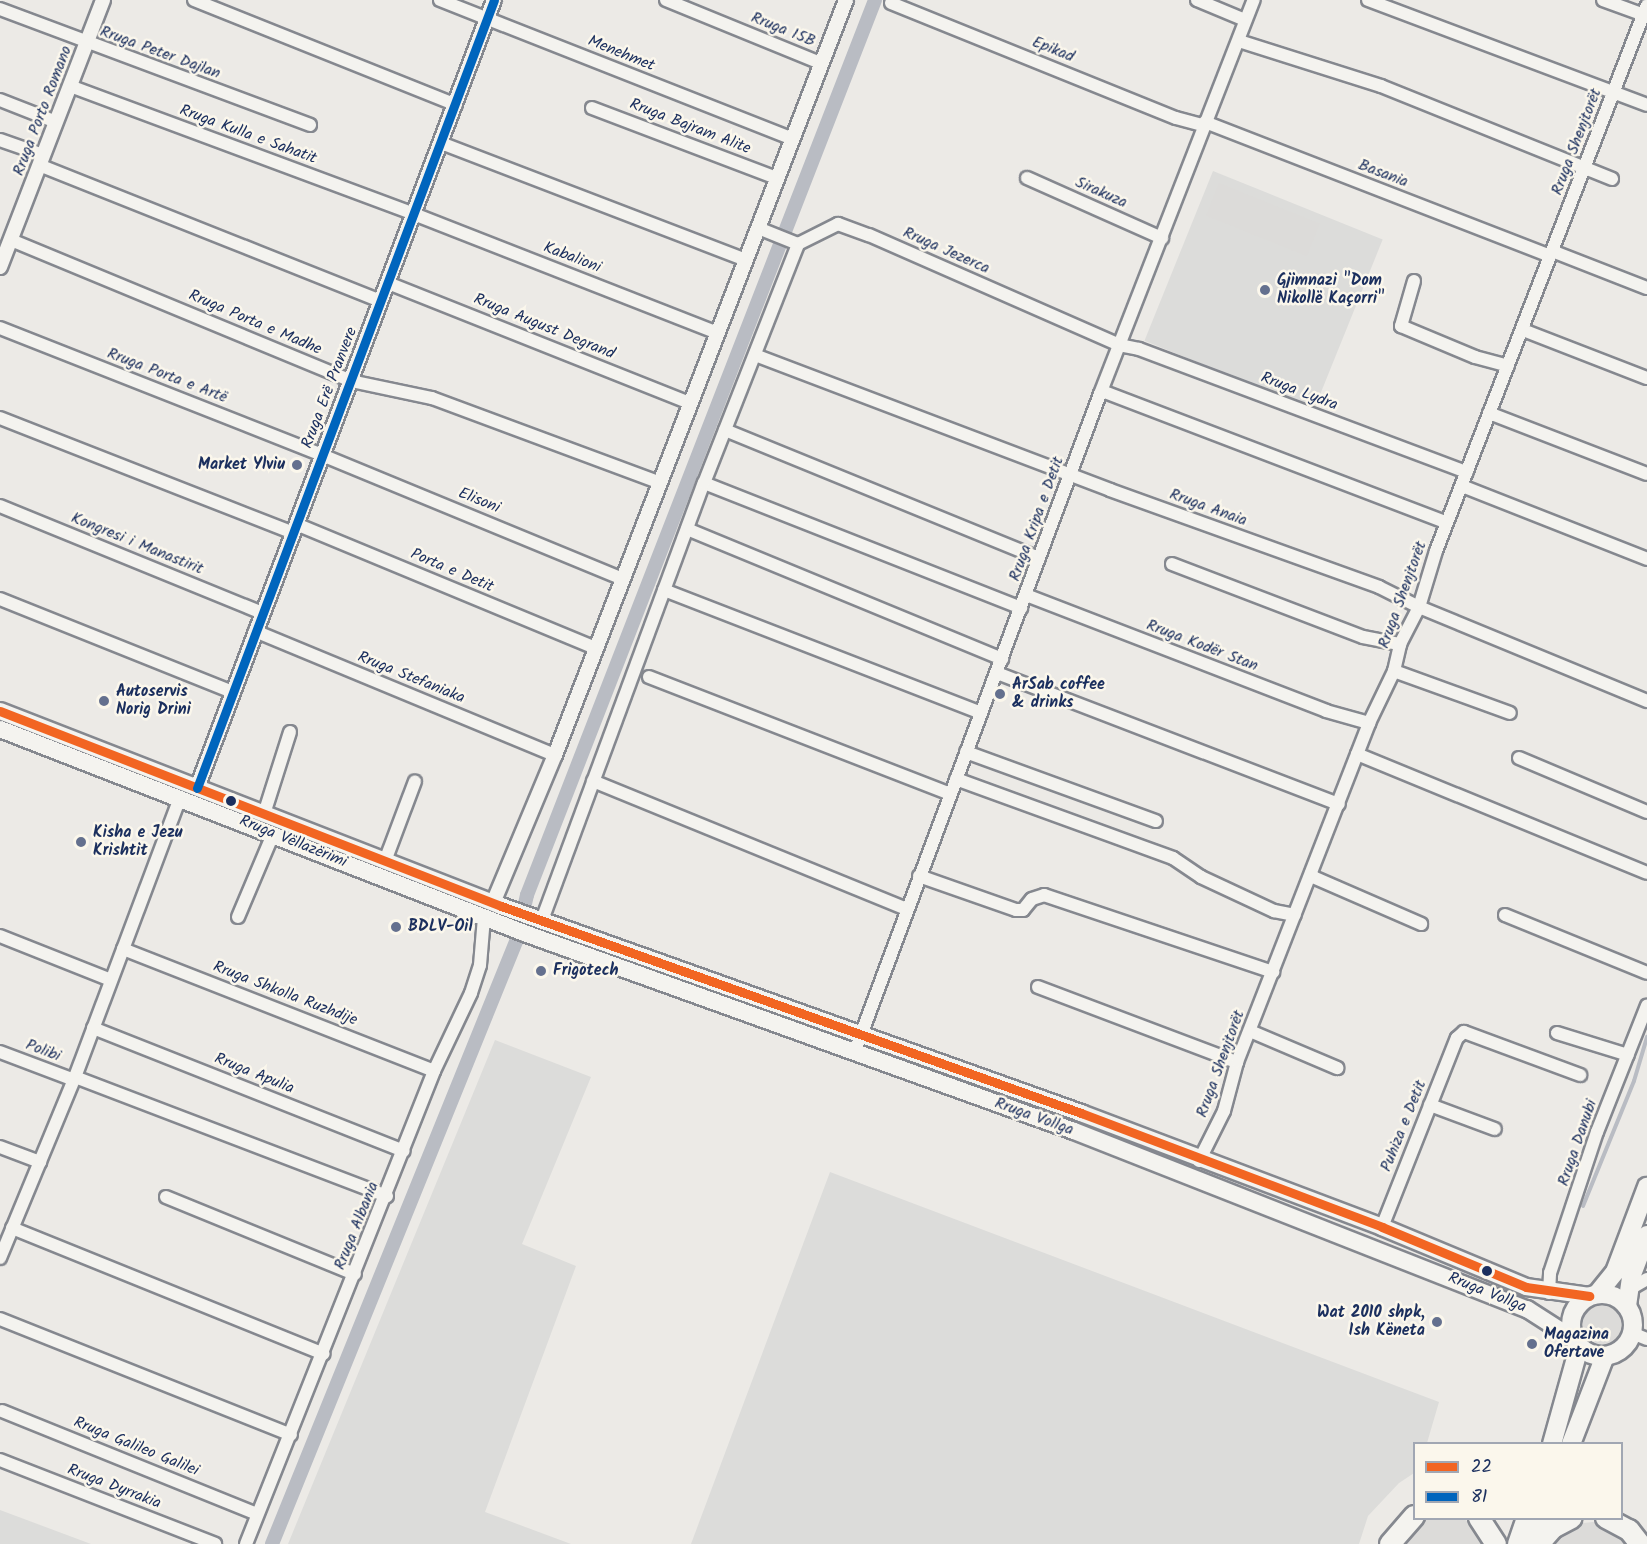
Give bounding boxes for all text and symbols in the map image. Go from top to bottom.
street label: Rruga 15B [748,8,818,52]
street label: Rruga Peter Dajlan [97,22,223,84]
street label: Menehmet [585,32,657,76]
street label: Epikad [1029,33,1077,67]
street label: Rruga Porto Romano [9,43,77,179]
street label: Rruga Shenjtorët [1548,86,1606,198]
street label: Rruga Bajram Alite [627,95,753,159]
street label: Rruga Kulla e Sahatit [177,101,319,169]
street label: Basania [1355,156,1411,192]
street label: Sirakuza [1072,173,1130,213]
street label: Rruga Jezerca [900,223,992,279]
street label: Kabalioni [540,238,604,278]
place label: Gjimnazi "Dom Nikollë Kaçorri" [1277,271,1385,309]
marker: Gjimnazi "Dom Nikollë Kaçorri" [1258,283,1272,297]
street label: Rruga Porta e Madhe [186,286,324,360]
street label: Rruga August Degrand [471,290,617,364]
street label: Rruga Erë Pranvere [298,325,362,451]
street label: Rruga Porta e Artë [104,344,230,408]
street label: Rruga Lydra [1258,369,1340,415]
street label: Rruga Kripa e Detit [1006,454,1068,584]
place label: Market Ylviu [198,455,285,475]
marker: Market Ylviu [290,458,304,472]
street label: Elisoni [455,484,503,518]
street label: Rruga Anaia [1167,485,1249,531]
street label: Kongresi i Manastirit [68,509,206,579]
street label: Rruga Shenjtorët [1375,539,1431,651]
street label: Porta e Detit [407,545,497,597]
street label: Rruga Kodër Stan [1143,616,1261,676]
street label: Rruga Stefaniaka [355,648,467,708]
place label: ArSab coffee & drinks [1012,675,1105,713]
place label: Autoservis Norig Drini [116,682,191,720]
marker: ArSab coffee & drinks [993,687,1007,701]
marker: Autoservis Norig Drini [97,694,111,708]
unlabelled marker [225,795,237,807]
street label: Rruga Vëllazërimi [236,812,350,872]
place label: Kisha e Jezu Krishtit [93,823,183,861]
marker: Kisha e Jezu Krishtit [74,835,88,849]
place label: BDLV-Oil [408,917,473,937]
marker: BDLV-Oil [389,920,403,934]
street label: Rruga Shkolla Ruzhdije [210,958,360,1030]
place label: Frigotech [553,961,618,981]
marker: Frigotech [534,964,548,978]
street label: Rruga Shenjtorët [1193,1008,1249,1120]
street label: Polibi [23,1036,63,1066]
street label: Rruga Apulia [211,1049,297,1099]
street label: Puhiza e Detit [1377,1077,1431,1175]
street label: Rruga Vollga [992,1094,1076,1140]
street label: Rruga Danubi [1554,1097,1602,1189]
street label: Rruga Albania [331,1179,383,1273]
unlabelled marker [1481,1265,1493,1277]
street label: Rruga Vollga [1445,1269,1529,1317]
place label: Wat 2010 shpk, Ish Këneta [1317,1303,1425,1341]
marker: Wat 2010 shpk, Ish Këneta [1430,1315,1444,1329]
place label: Magazina Ofertave [1544,1325,1609,1363]
marker: Magazina Ofertave [1525,1337,1539,1351]
street label: Rruga Galileo Galilei [70,1413,202,1481]
legend [1413,1442,1623,1520]
text: 22 [1471,1453,1492,1482]
street label: Rruga Dyrrakia [65,1460,163,1514]
text: 81 [1471,1483,1488,1512]

